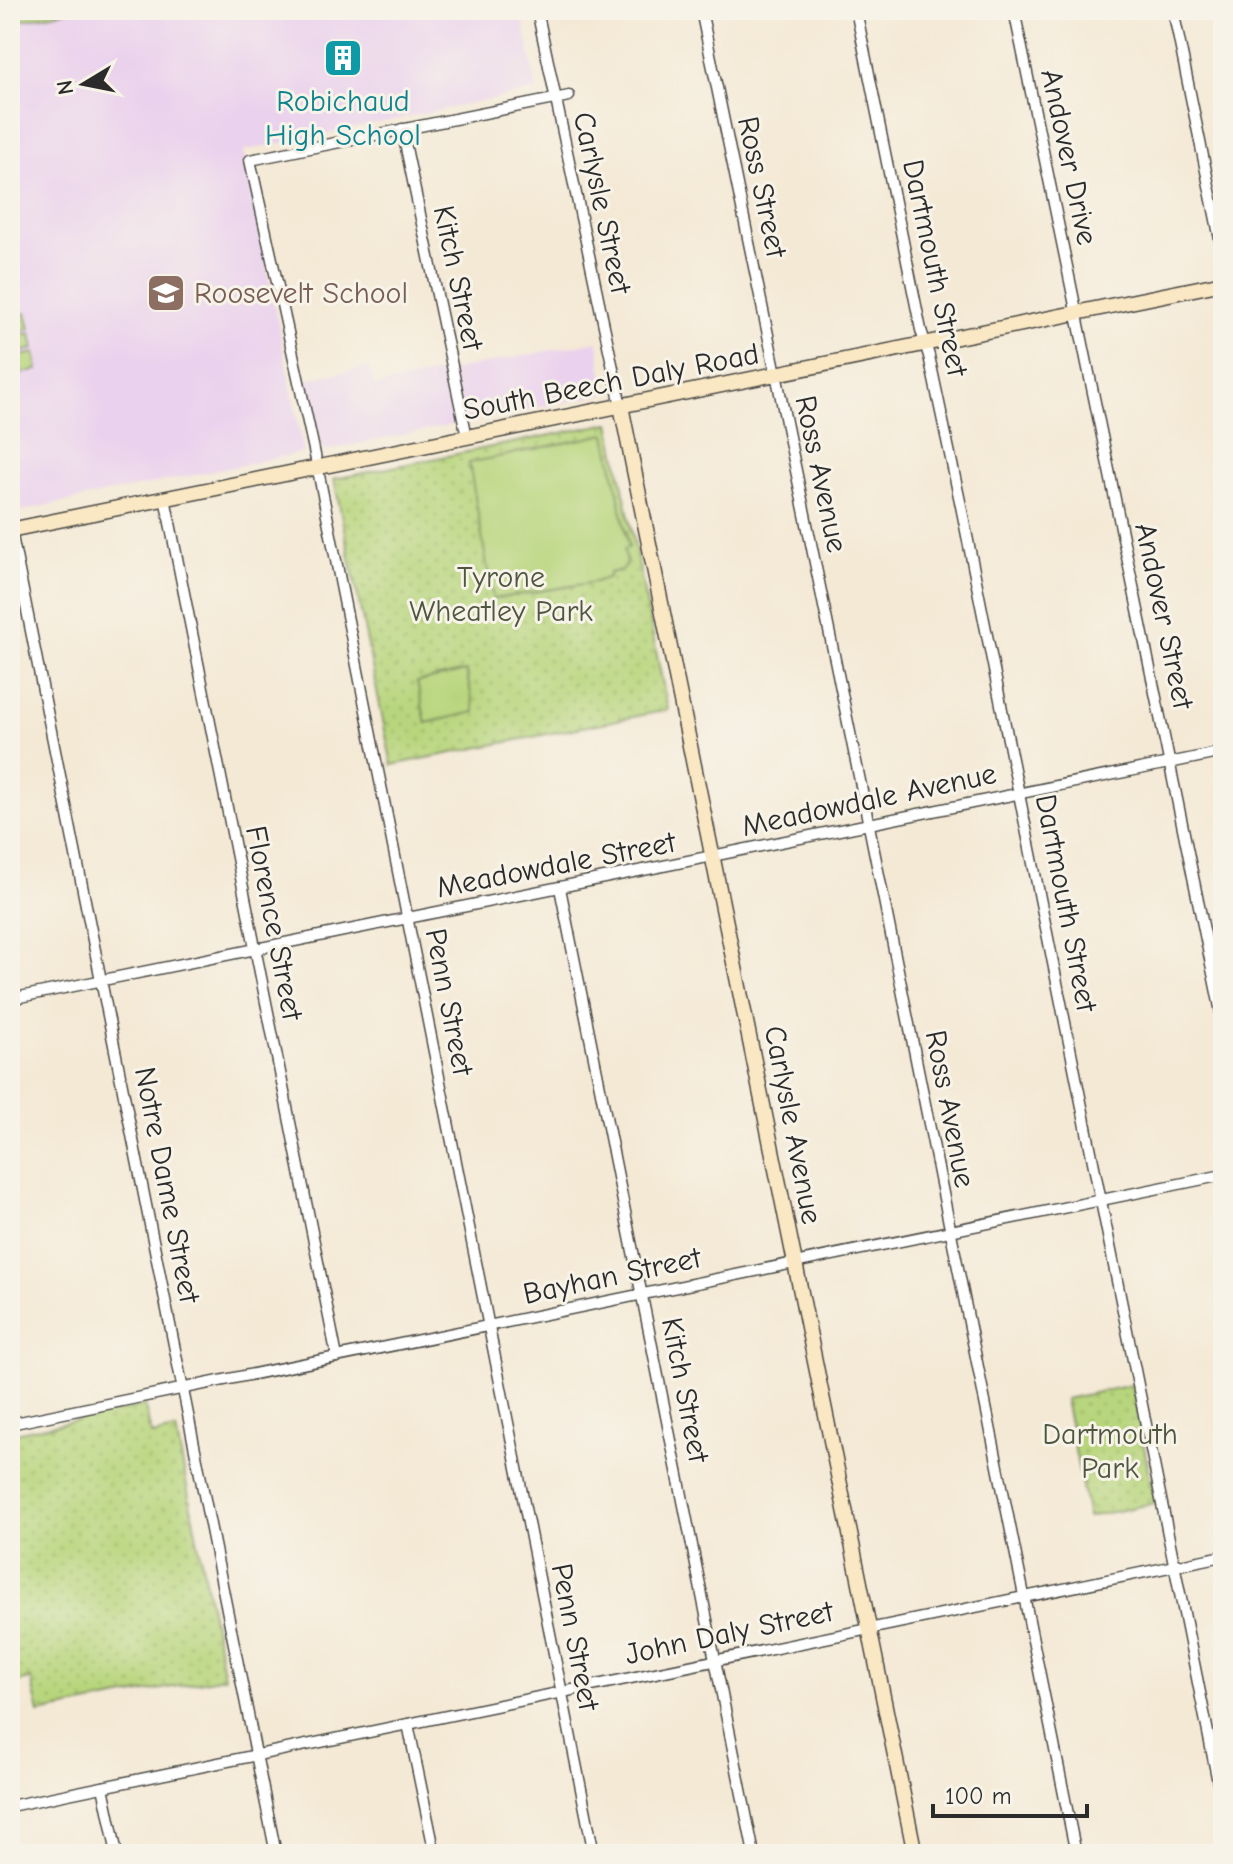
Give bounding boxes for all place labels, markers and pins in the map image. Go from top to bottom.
building icon: Robichaud High School [322,37,364,79]
place label: Robichaud High School [265,84,421,153]
school or university icon: Roosevelt School [145,272,187,314]
place label: Roosevelt School [194,276,408,311]

